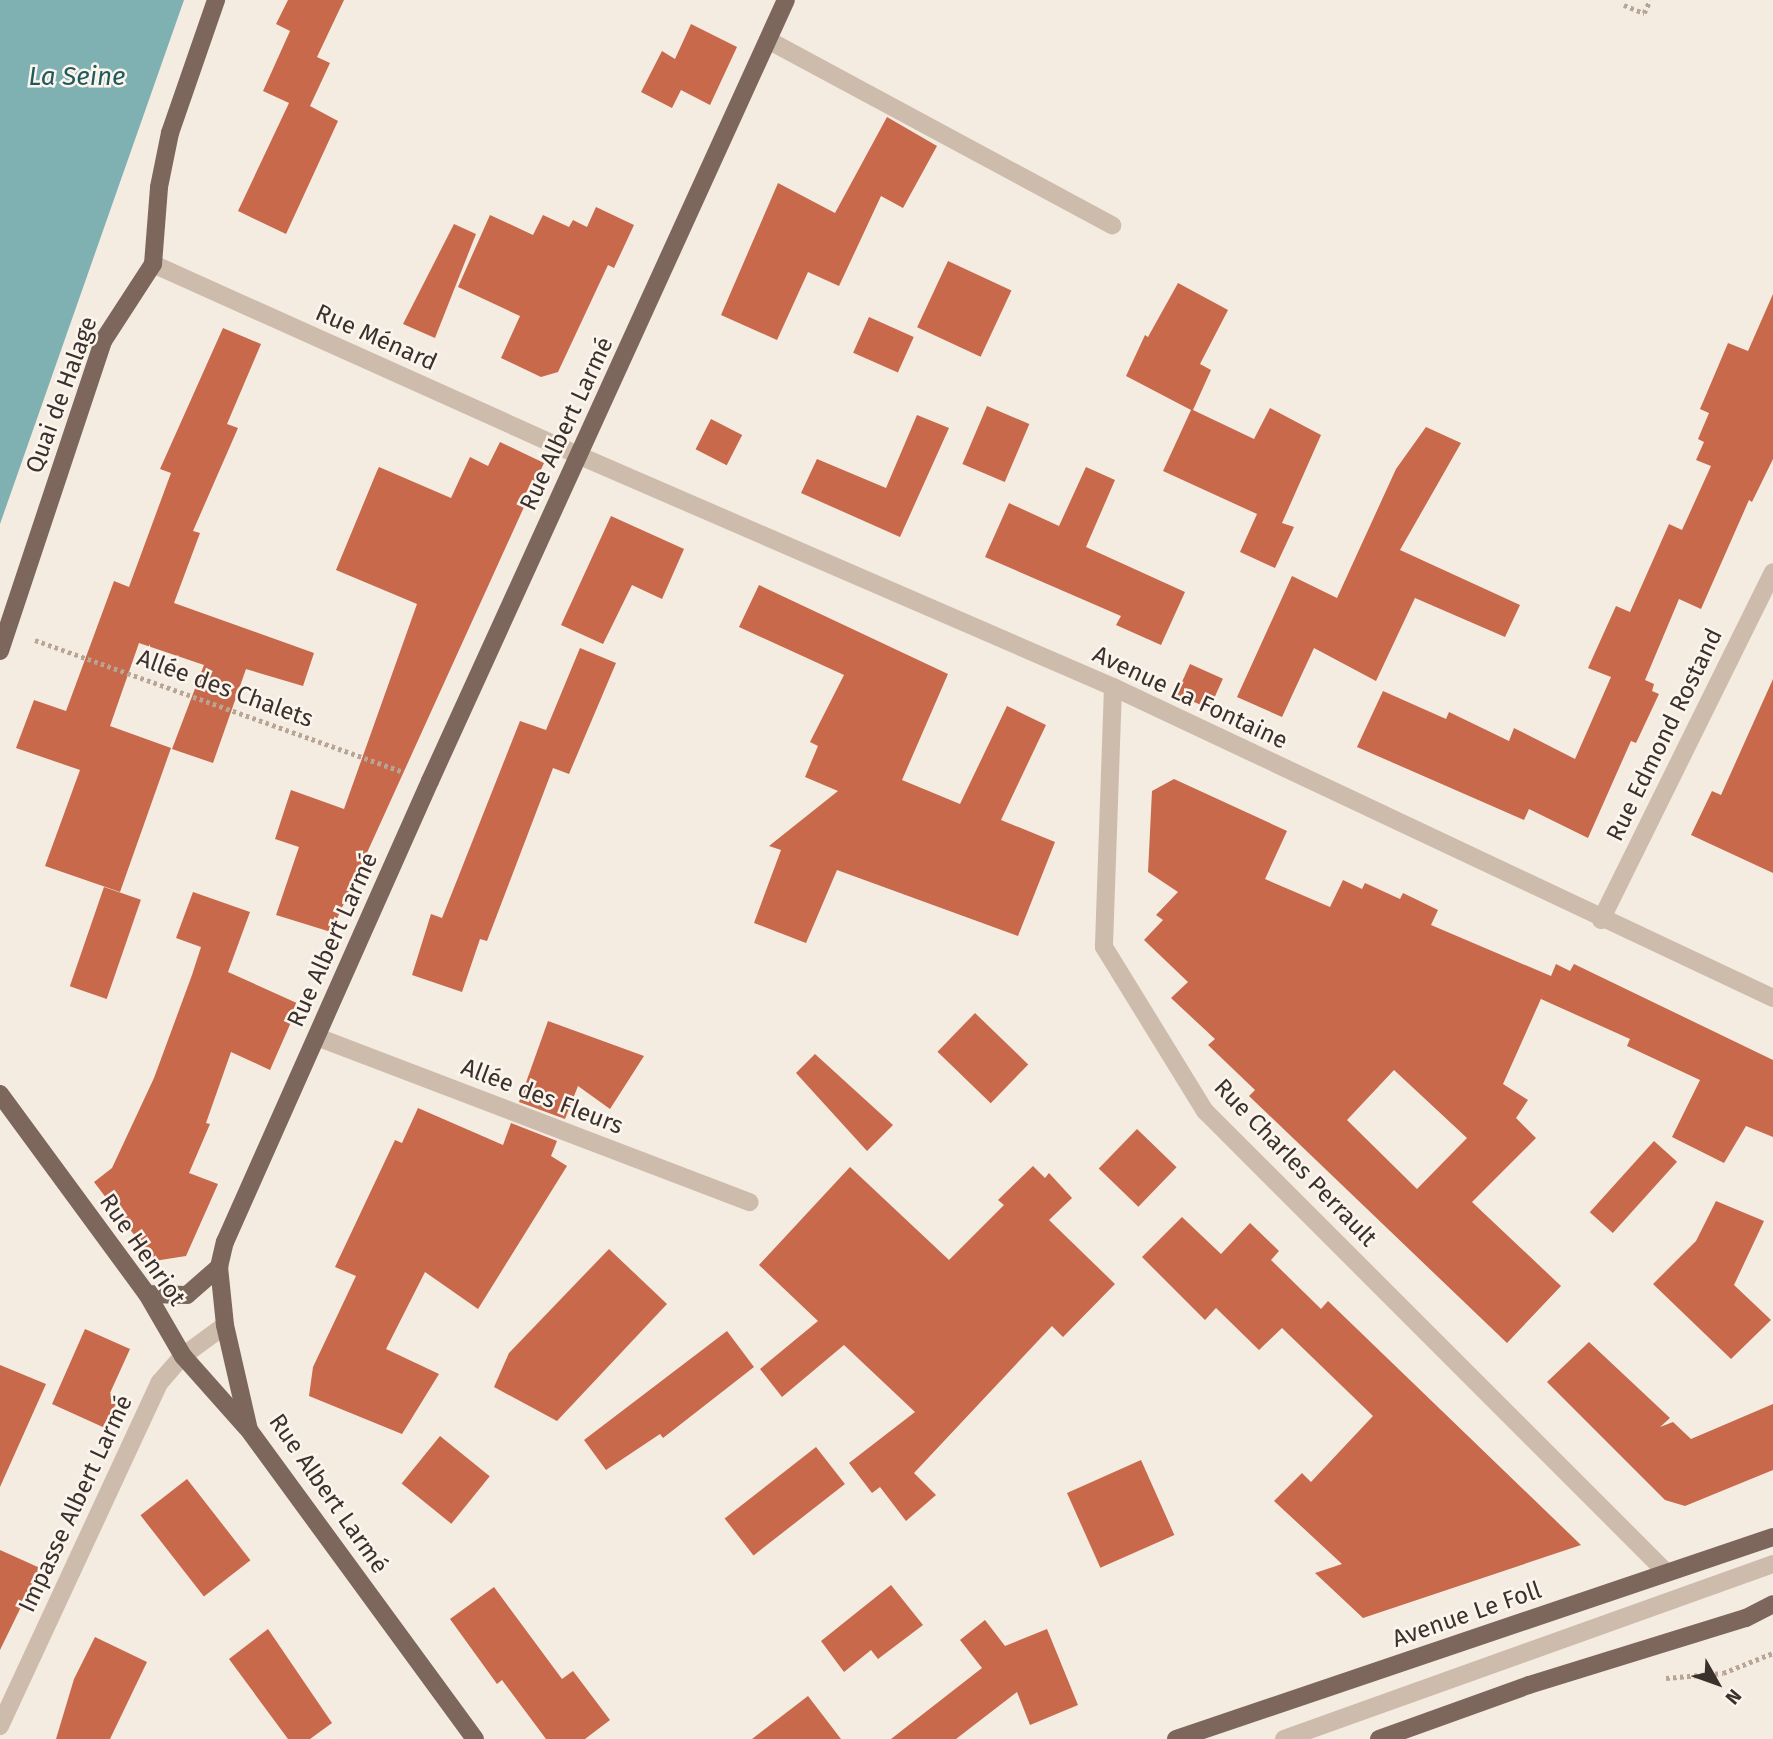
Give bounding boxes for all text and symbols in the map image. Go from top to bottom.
water label: La Seine [29,61,125,93]
street label: Rue Ménard [311,298,441,378]
street label: Quai de Halage [20,313,104,477]
street label: Rue Albert Larmé [514,333,620,515]
street label: Rue Edmond Rostand [1601,624,1729,846]
street label: Avenue La Fontaine [1088,640,1292,756]
street label: Allée des Chalets [133,644,317,734]
street label: Rue Albert Larmé [282,848,384,1032]
street label: Allée des Fleurs [457,1053,627,1141]
street label: Rue Charles Perrault [1208,1073,1382,1253]
street label: Rue Henriot [93,1188,191,1312]
street label: Impasse Albert Larmé [13,1391,139,1617]
street label: Rue Albert Larmé [262,1409,394,1579]
street label: Avenue Le Foll [1389,1576,1545,1654]
north arrow [1682,1648,1752,1718]
text: N [1721,1685,1746,1709]

